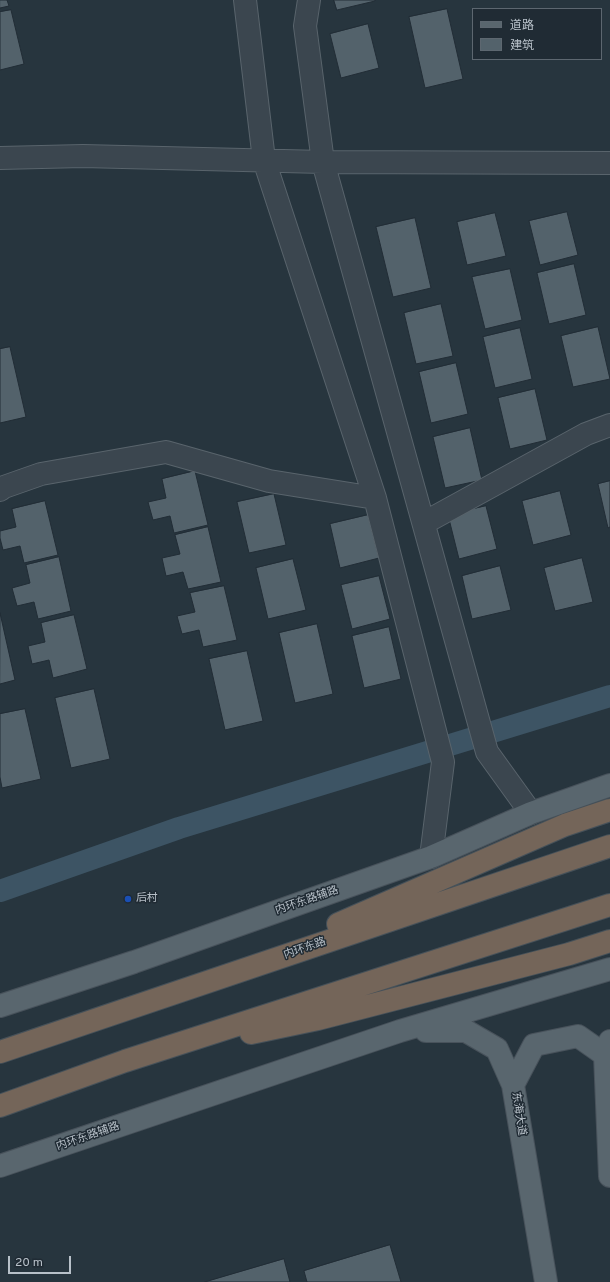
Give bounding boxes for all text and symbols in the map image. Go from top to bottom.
legend [472,8,602,60]
text: 道路 [510,18,534,34]
text: 建筑 [510,38,534,54]
street label: 内环东路辅路 [274,884,340,918]
place label: 后村 [136,892,158,906]
marker: 后村 [123,894,133,904]
street label: 内环东路 [282,936,328,962]
street label: 东海大道 [508,1091,528,1137]
street label: 内环东路辅路 [55,1120,121,1154]
scale bar [10,1248,73,1274]
text: 20 m [15,1255,43,1271]

